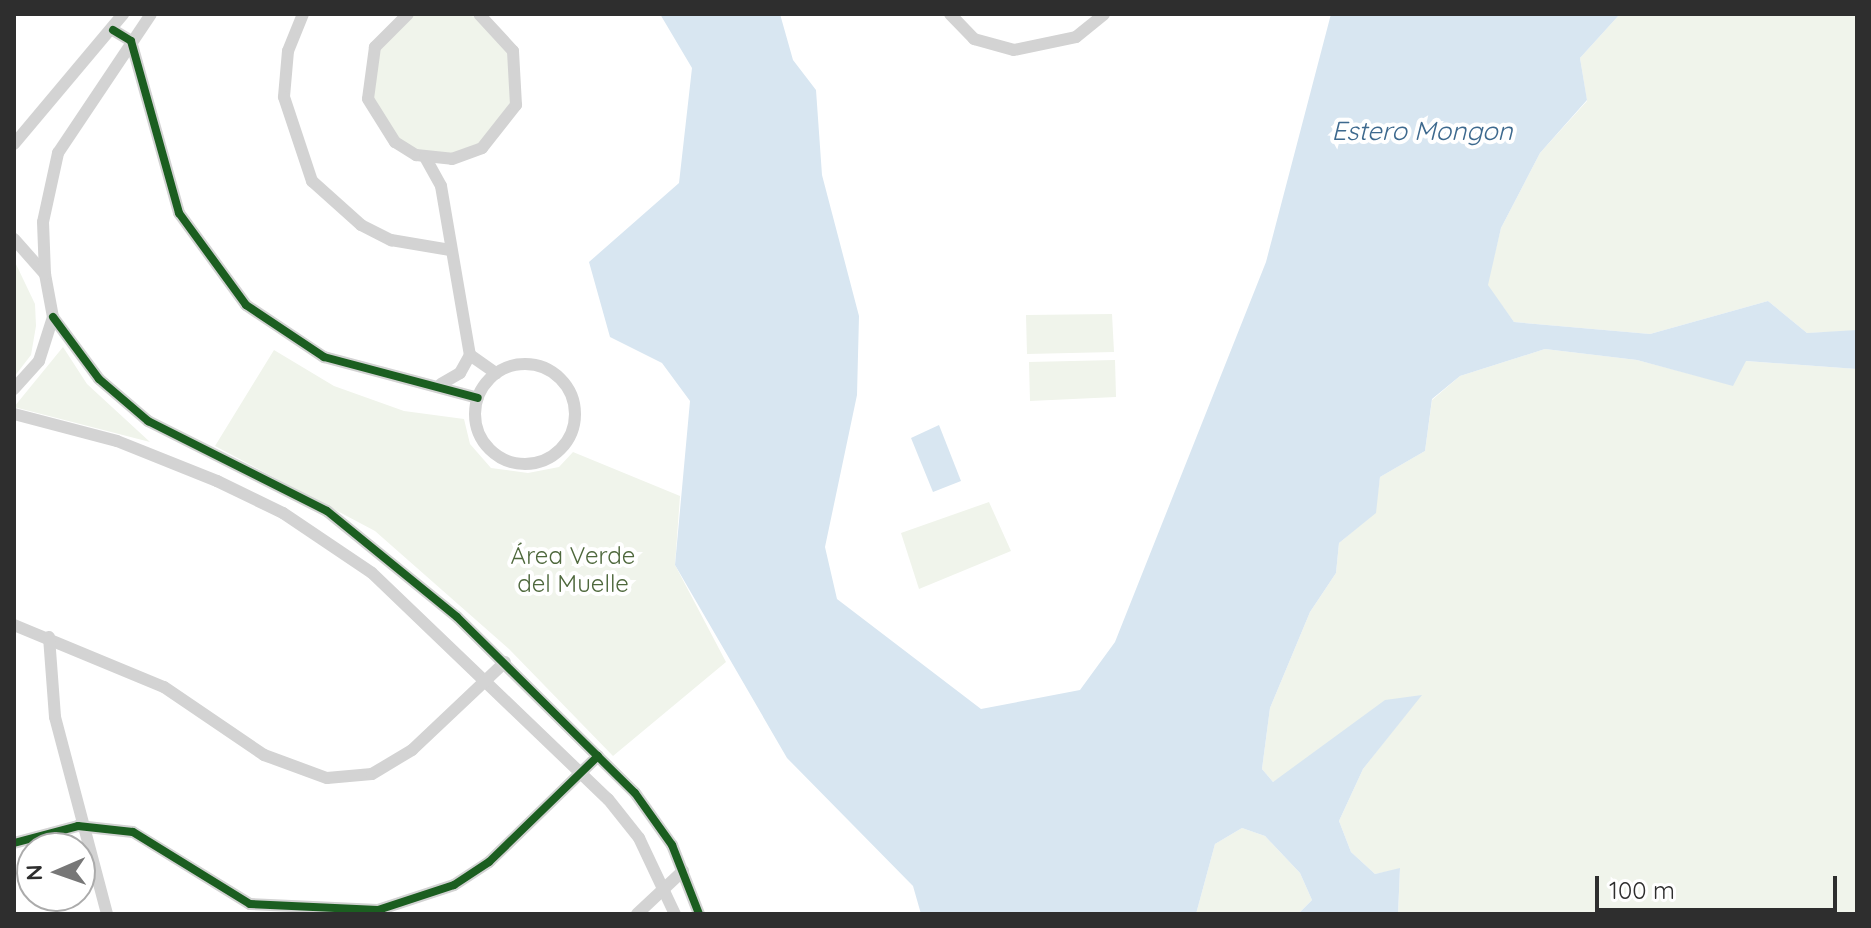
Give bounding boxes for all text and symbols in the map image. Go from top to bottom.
water label: Estero Mongon [1331,115,1513,147]
park label: Área Verde del Muelle [511,542,635,598]
north arrow [16,832,96,912]
scale bar [1599,860,1841,910]
text: N [20,864,48,881]
text: 100 m [1609,875,1675,905]

